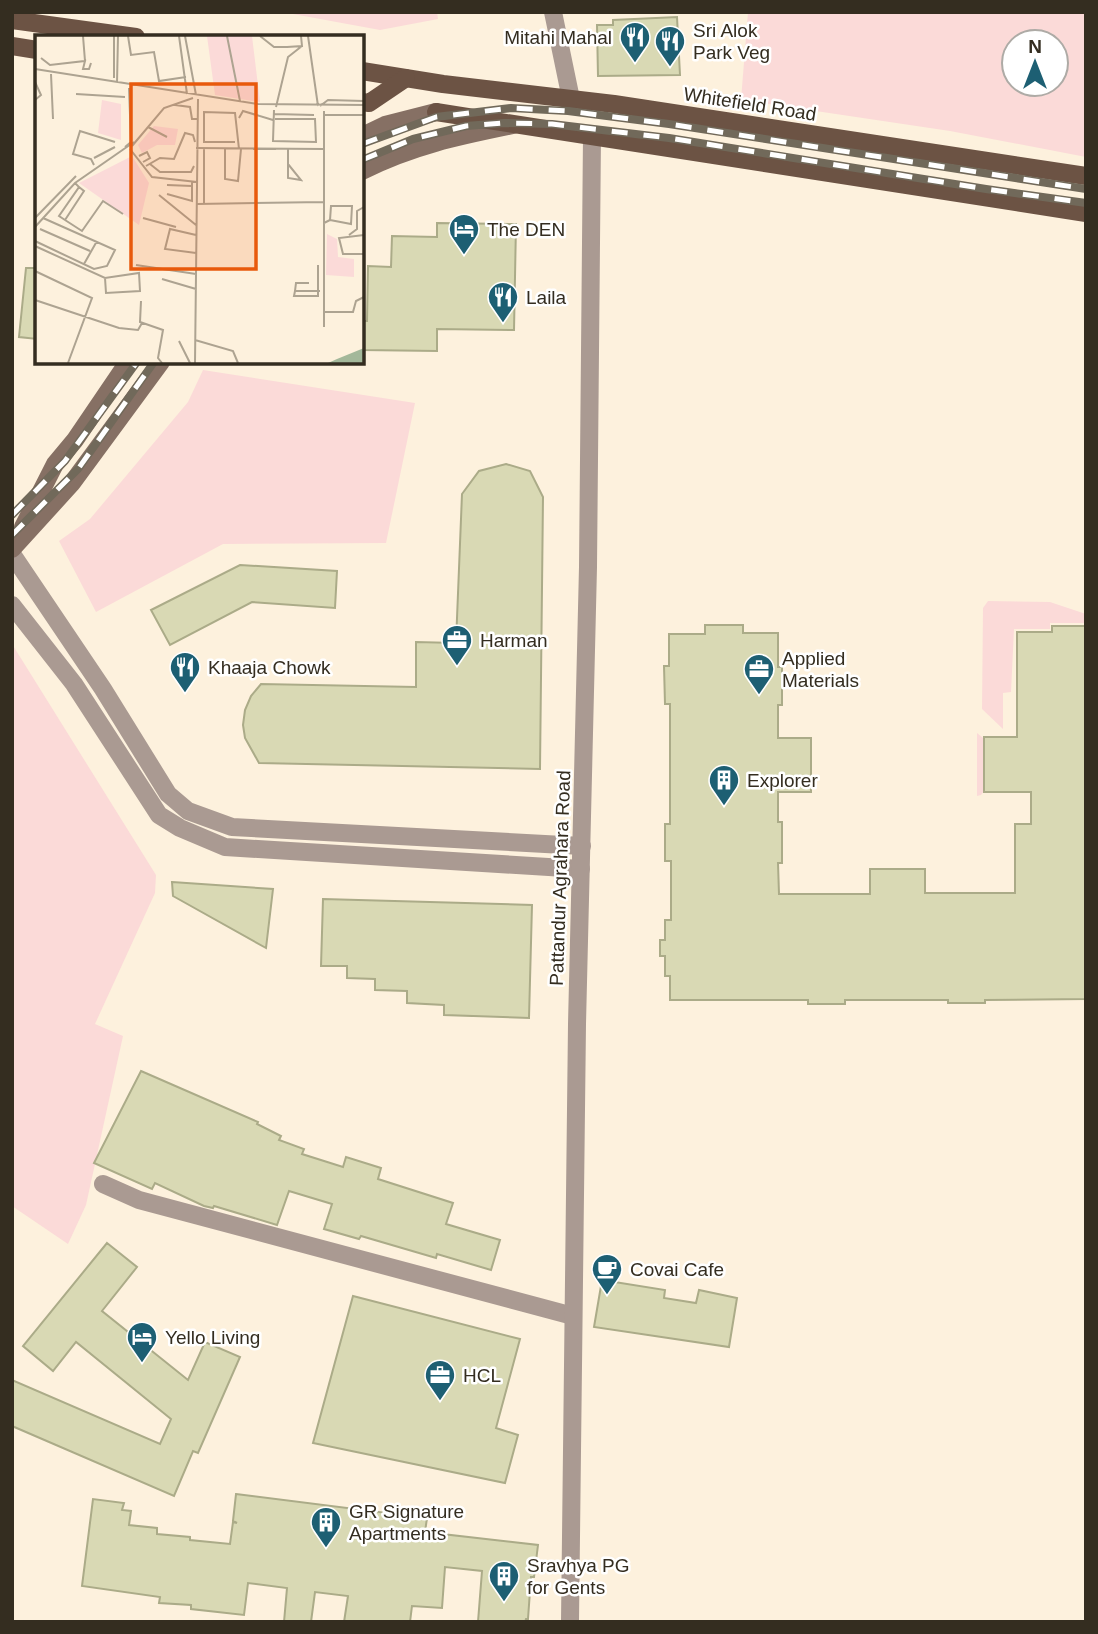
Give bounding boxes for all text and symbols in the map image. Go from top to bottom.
restaurant icon: Mitahi Mahal [618,20,652,64]
place label: Sri Alok Park Veg [693,20,770,63]
restaurant icon: Sri Alok Park Veg [653,24,687,68]
place label: Mitahi Mahal [504,27,612,48]
north arrow [1000,28,1070,98]
inset map [35,35,364,364]
text: N [1028,36,1042,57]
street label: Whitefield Road [682,83,818,125]
hotel icon: The DEN [447,212,481,256]
place label: The DEN [487,219,565,240]
restaurant icon: Laila [486,280,520,324]
place label: Laila [526,287,567,308]
office icon: Harman [440,623,474,667]
place label: Harman [480,630,548,651]
place label: Applied Materials [782,648,859,691]
restaurant icon: Khaaja Chowk [168,650,202,694]
office icon: Applied Materials [742,652,776,696]
place label: Khaaja Chowk [208,657,331,678]
building icon: Explorer [707,763,741,807]
street label: Pattandur Agrahara Road [546,770,574,986]
place label: Explorer [747,770,818,791]
cafe icon: Covai Cafe [590,1252,624,1296]
place label: Covai Cafe [630,1259,724,1280]
hotel icon: Yello Living [125,1320,159,1364]
place label: Yello Living [165,1327,260,1348]
office icon: HCL [423,1358,457,1402]
place label: HCL [463,1365,501,1386]
place label: GR Signature Apartments [349,1501,464,1544]
building icon: GR Signature Apartments [309,1505,343,1549]
place label: Sravhya PG for Gents [527,1555,629,1598]
building icon: Sravhya PG for Gents [487,1559,521,1603]

